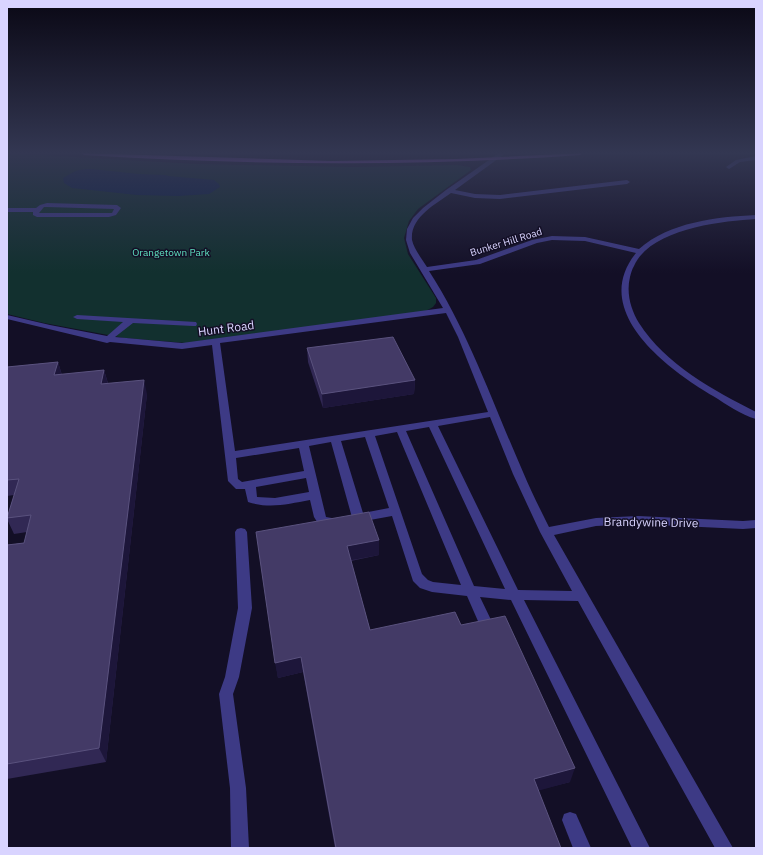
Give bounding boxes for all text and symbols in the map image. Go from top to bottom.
street label: Bunker Hill Road [468,225,544,259]
park label: Orangetown Park [132,246,210,259]
street label: Hunt Road [197,317,255,339]
street label: Brandywine Drive [604,514,699,530]

